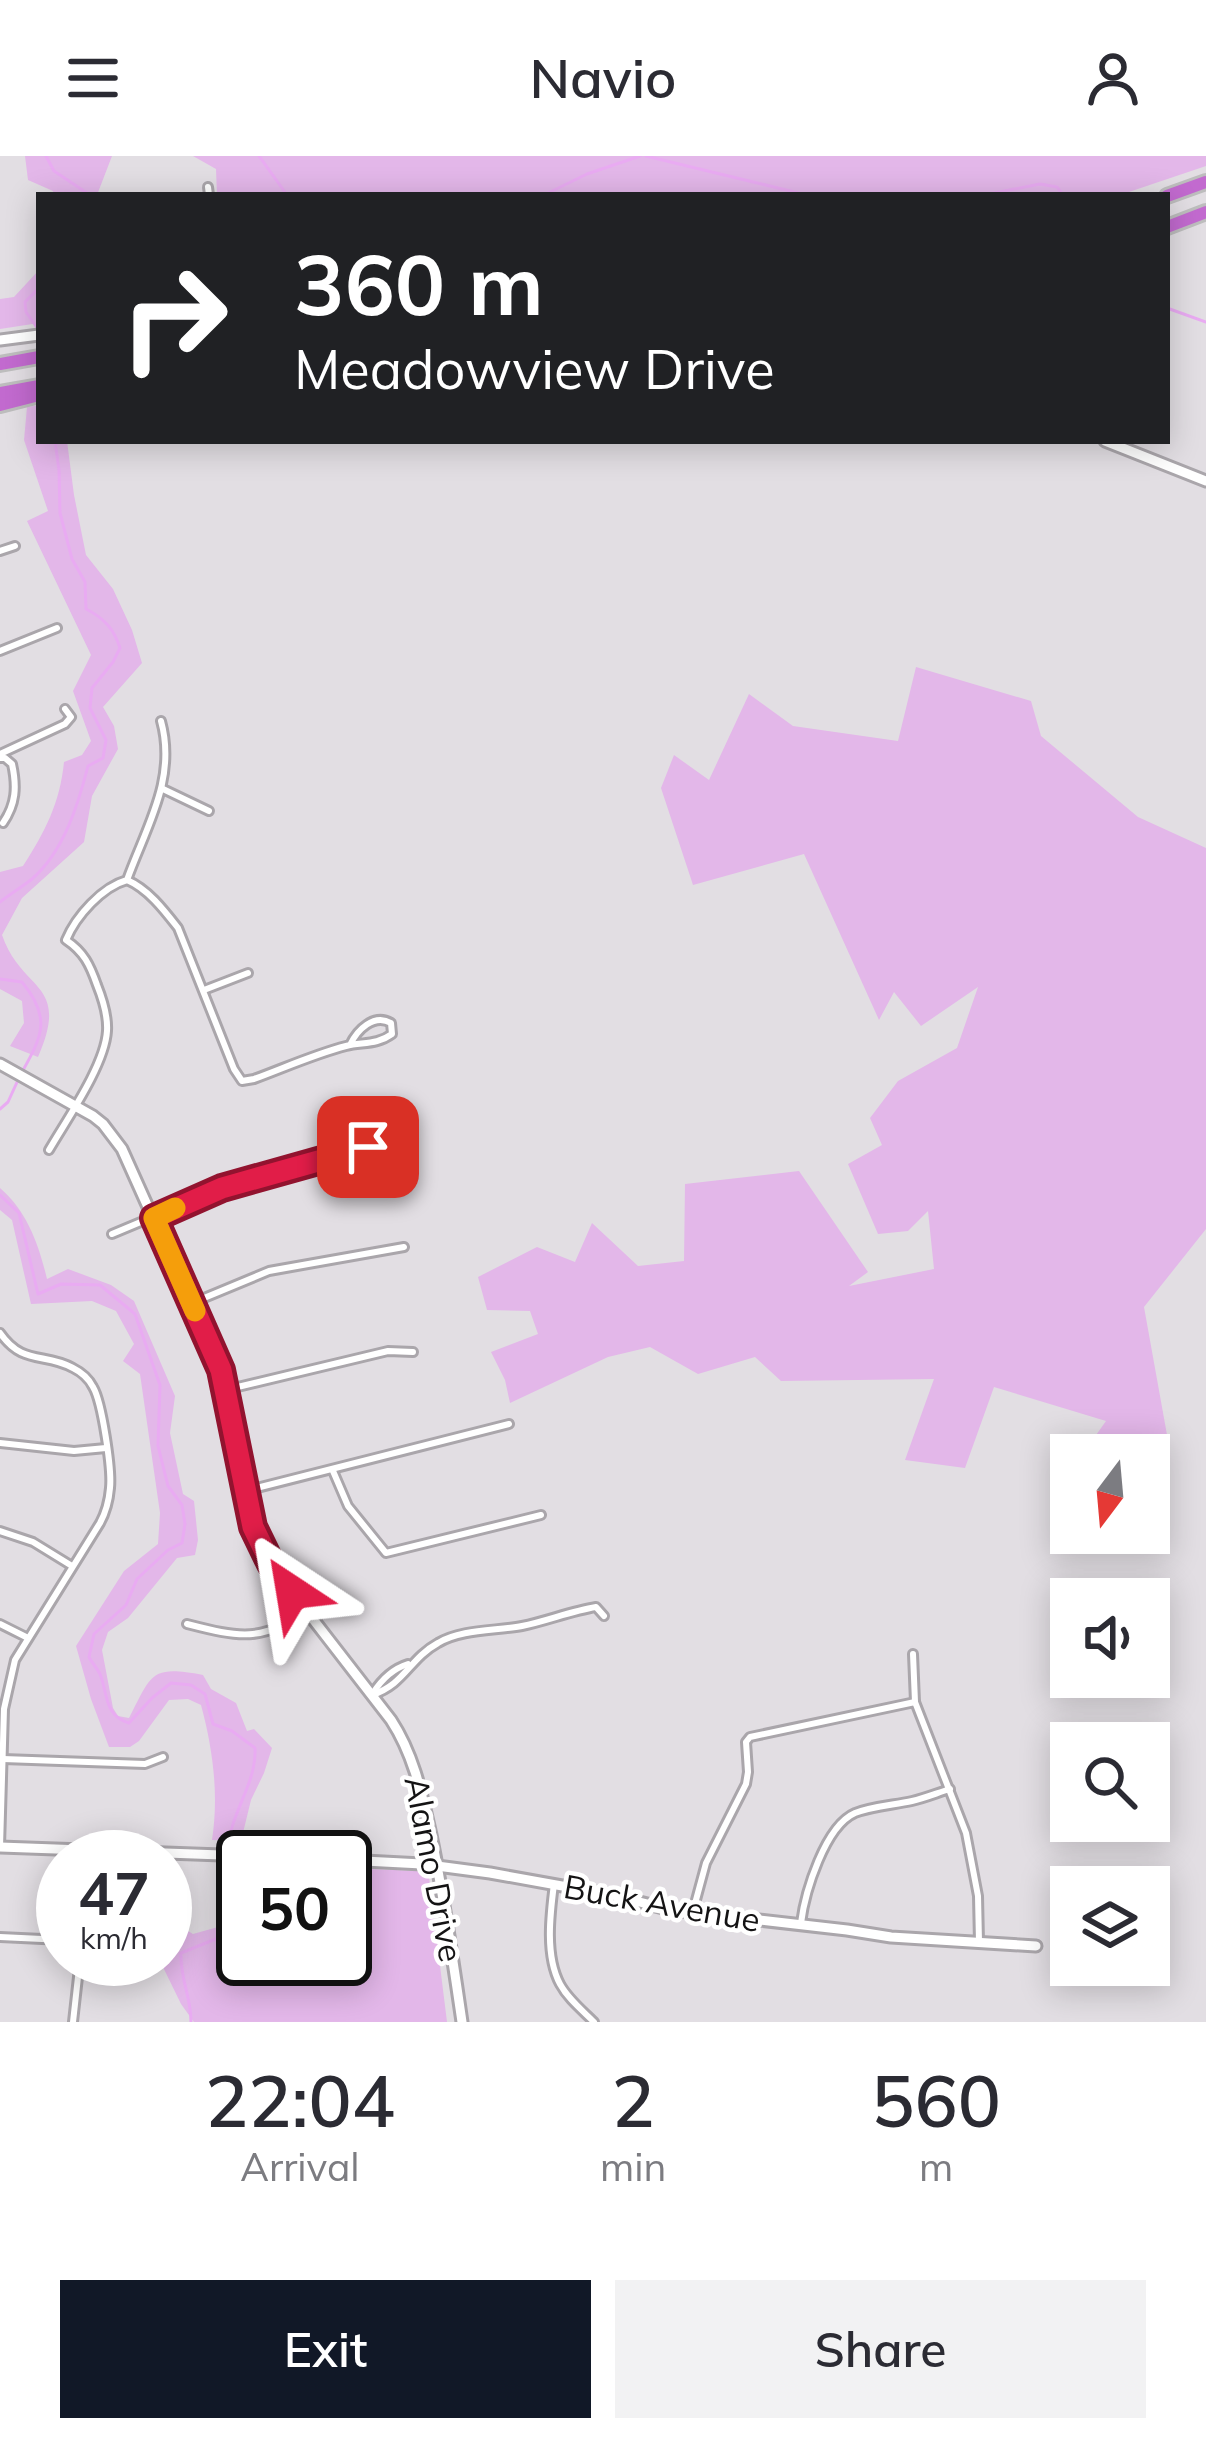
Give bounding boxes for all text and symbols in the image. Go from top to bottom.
text: Navio [530,44,676,112]
icon: menu [60,45,126,111]
icon: person [1080,45,1146,111]
text: 360 m [294,231,544,336]
icon: right [96,240,252,396]
text: Meadowview Drive [294,335,775,403]
pin [317,1096,419,1198]
icon: arrive [335,1114,401,1180]
north arrow [1050,1434,1170,1554]
map controls [1050,1434,1170,1986]
position arrow [229,1529,355,1655]
button: sound [1050,1578,1170,1698]
button: search [1050,1722,1170,1842]
street label: Alamo Drive [396,1773,473,1965]
speed limit sign: 50 [216,1830,372,1986]
text: 47 [78,1855,150,1930]
street label: Buck Avenue [561,1865,763,1940]
button: layers [1050,1866,1170,1986]
text: km/h [80,1919,148,1957]
text: 22:04 [205,2055,395,2145]
text: 2 [612,2055,655,2145]
text: 560 [871,2055,1001,2145]
text: Arrival [240,2142,360,2191]
text: min [600,2142,666,2191]
text: m [919,2142,953,2191]
button: Exit [60,2280,591,2418]
button: Share [615,2280,1146,2418]

